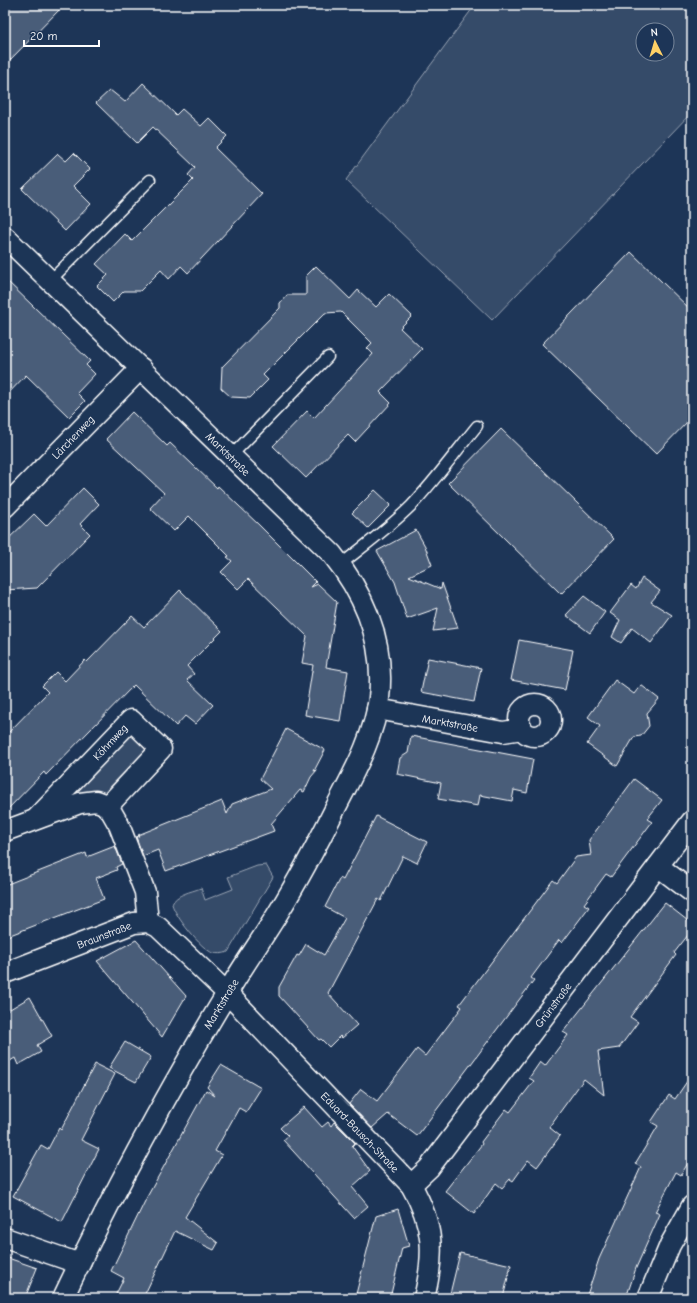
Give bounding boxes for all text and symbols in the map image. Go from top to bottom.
scale bar [24,22,99,48]
north arrow [635,22,675,62]
text: N [650,26,658,39]
text: 20 m [30,29,58,43]
street label: Lärchenweg [49,413,97,462]
street label: Marktstraße [203,430,253,479]
street label: Marktstraße [421,712,479,735]
street label: Köhmweg [90,722,130,763]
street label: Braunstraße [75,919,134,952]
street label: Marktstraße [201,976,242,1032]
street label: Grünstraße [532,980,575,1030]
street label: Eduard-Bausch-Straße [318,1089,402,1176]

